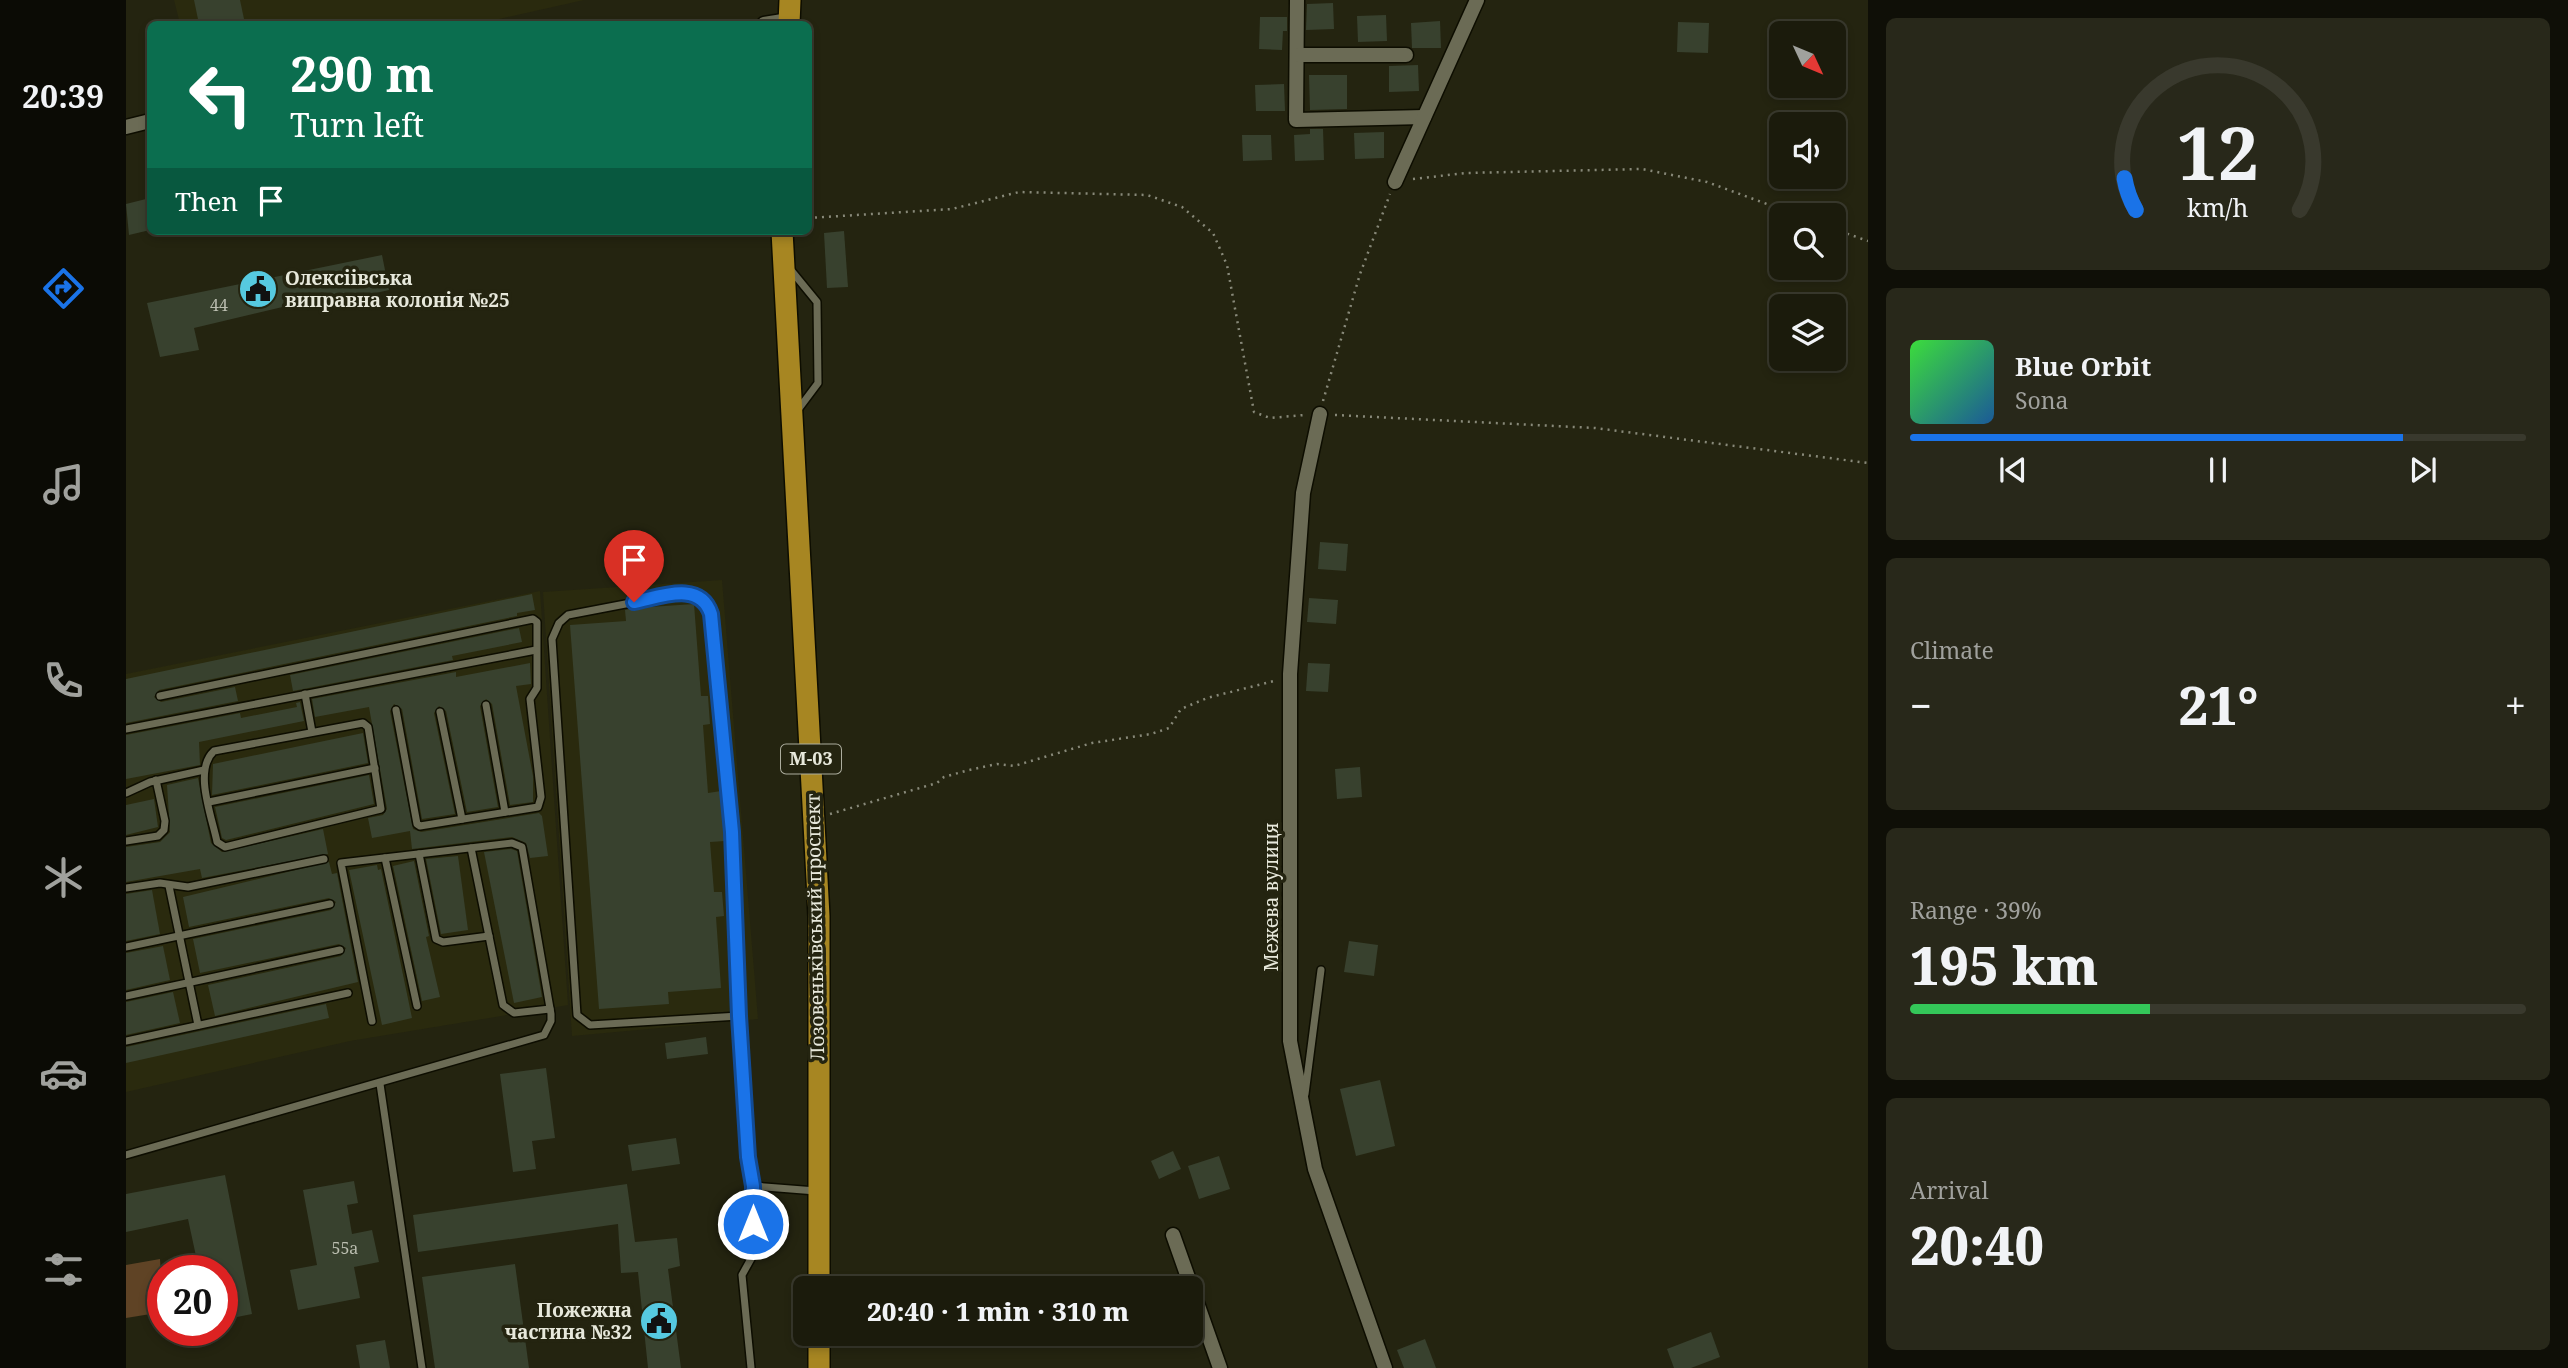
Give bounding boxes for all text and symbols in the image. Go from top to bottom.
north arrow [1769,21,1846,98]
map controls [1769,21,1846,371]
text: 290 m [290,40,434,106]
icon: left [175,49,266,140]
text: 20:39 [22,74,104,117]
text: 12 [2177,102,2259,201]
text: Turn left [290,103,424,146]
button: sound [1769,112,1846,189]
icon: arrive [252,182,290,220]
text: Then [175,183,238,219]
text: km/h [2187,190,2249,224]
button: search [1769,203,1846,280]
icon: directions [39,264,88,313]
place label: Олексіівська виправна колонія №25 [285,265,510,313]
public building icon: Олексіівська виправна колонія №25 [237,268,279,310]
house number: 44 [210,294,228,316]
button: layers [1769,294,1846,371]
text: Blue Orbit [2015,348,2151,384]
text: Sona [2015,384,2069,416]
icon: previous [1994,451,2032,489]
icon: pause [2199,451,2237,489]
icon: next [2404,451,2442,489]
icon: music [39,460,88,509]
pin [604,530,664,602]
icon: arrive [615,541,653,579]
text: Climate [1910,634,1994,666]
icon: phone [39,656,88,705]
text: 21° [2178,669,2258,740]
text: − [1910,679,1932,731]
text: + [2505,679,2526,731]
road number: М-03 [781,744,841,774]
street label: Лозовеньківський проспект [800,793,830,1061]
street label: Межева вулиця [1258,822,1284,972]
icon: climate [39,853,88,902]
text: Range · 39% [1910,894,2042,926]
text: 195 km [1910,929,2098,1000]
icon: car [39,1049,88,1098]
text: Arrival [1910,1174,1989,1206]
position arrow [716,1187,790,1261]
text: 20:40 [1910,1209,2044,1280]
house number: 55а [331,1237,359,1259]
icon: filters [39,1245,88,1294]
speed limit sign: 20 [147,1255,238,1346]
text: 20:40 · 1 min · 310 m [867,1293,1129,1329]
place label: Пожежна частина №32 [505,1297,632,1345]
public building icon: Пожежна частина №32 [638,1300,680,1342]

